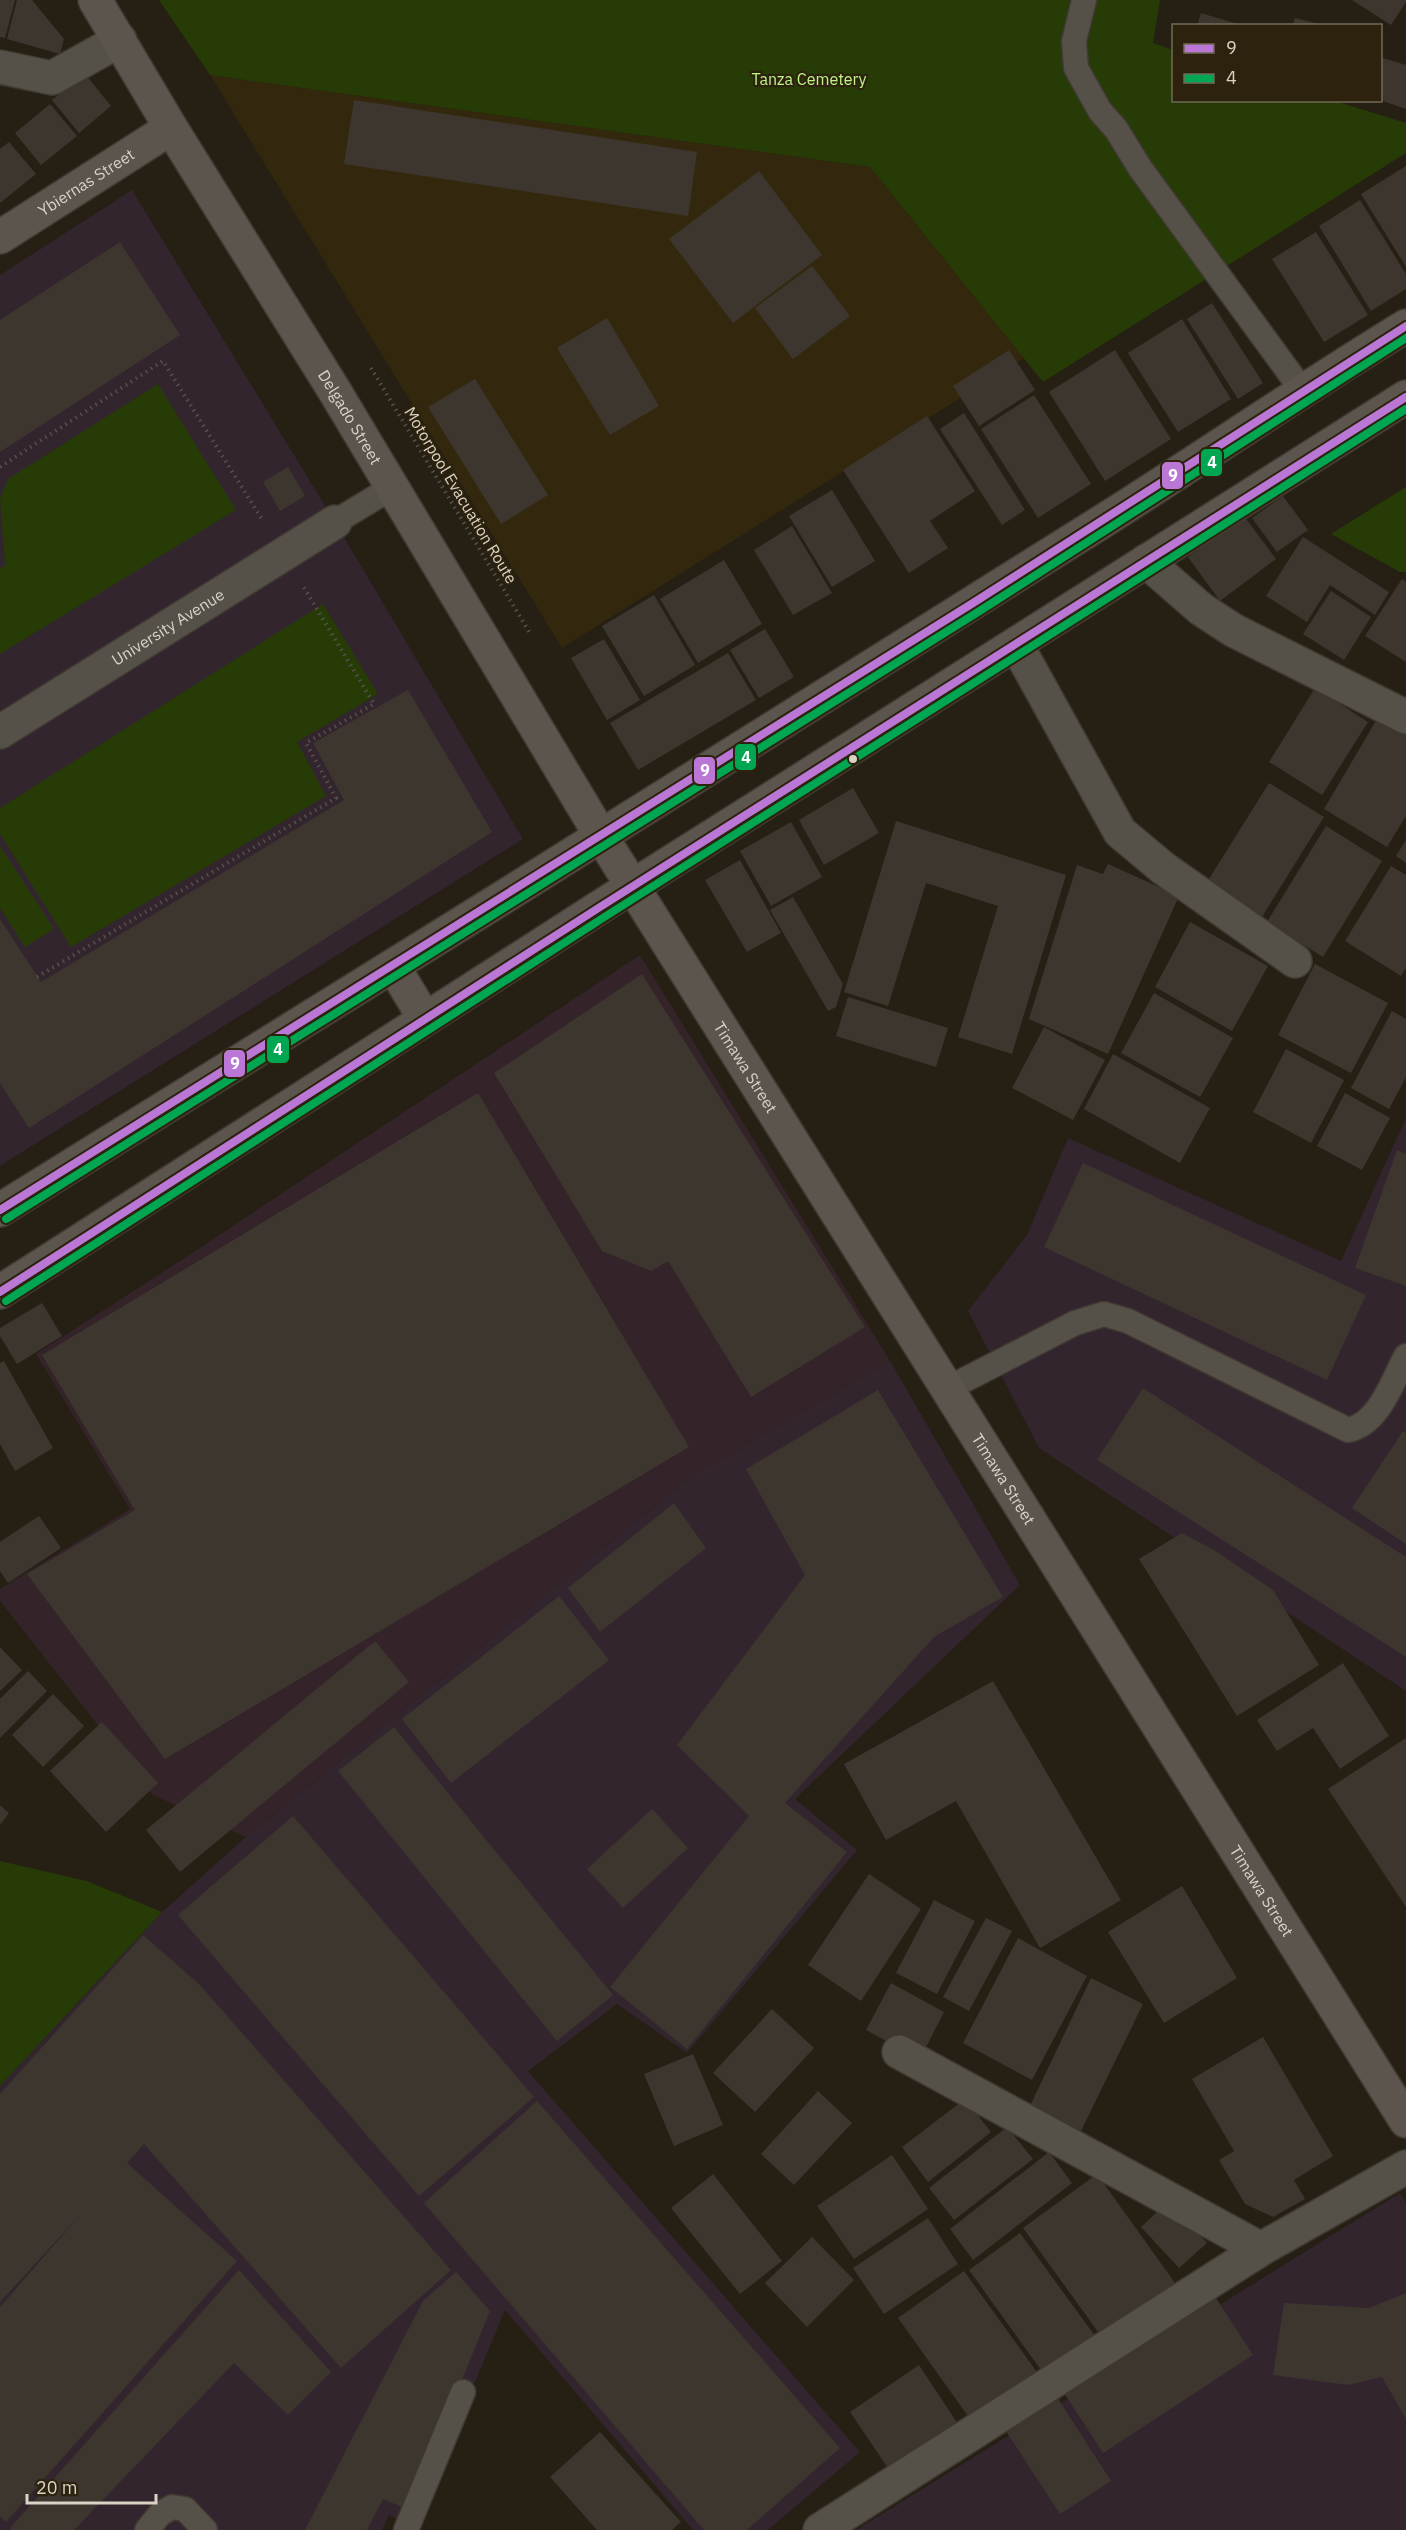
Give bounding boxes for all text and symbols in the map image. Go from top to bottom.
legend [1172,24,1382,102]
text: 9 [1226,36,1237,59]
text: 4 [1226,66,1237,89]
park label: Tanza Cemetery [751,69,867,89]
street label: Ybiernas Street [34,144,138,220]
street label: Delgado Street [314,366,386,468]
street label: Motorpool Evacuation Route [400,403,522,587]
line badge: 4 [1200,448,1223,477]
text: 4 [1207,452,1217,472]
line badge: 9 [1161,461,1184,490]
text: 9 [1168,465,1178,485]
street label: University Avenue [108,584,228,670]
line badge: 4 [734,743,757,771]
text: 4 [741,747,751,767]
unlabelled marker [847,753,859,765]
line badge: 9 [693,756,716,785]
text: 9 [700,760,710,780]
street label: Timawa Street [710,1018,782,1117]
line badge: 4 [266,1035,290,1064]
text: 4 [273,1039,283,1059]
line badge: 9 [223,1049,246,1078]
text: 9 [230,1053,240,1073]
street label: Timawa Street [968,1430,1040,1528]
street label: Timawa Street [1226,1841,1298,1940]
scale bar [27,2467,156,2505]
text: 20 m [36,2476,78,2499]

